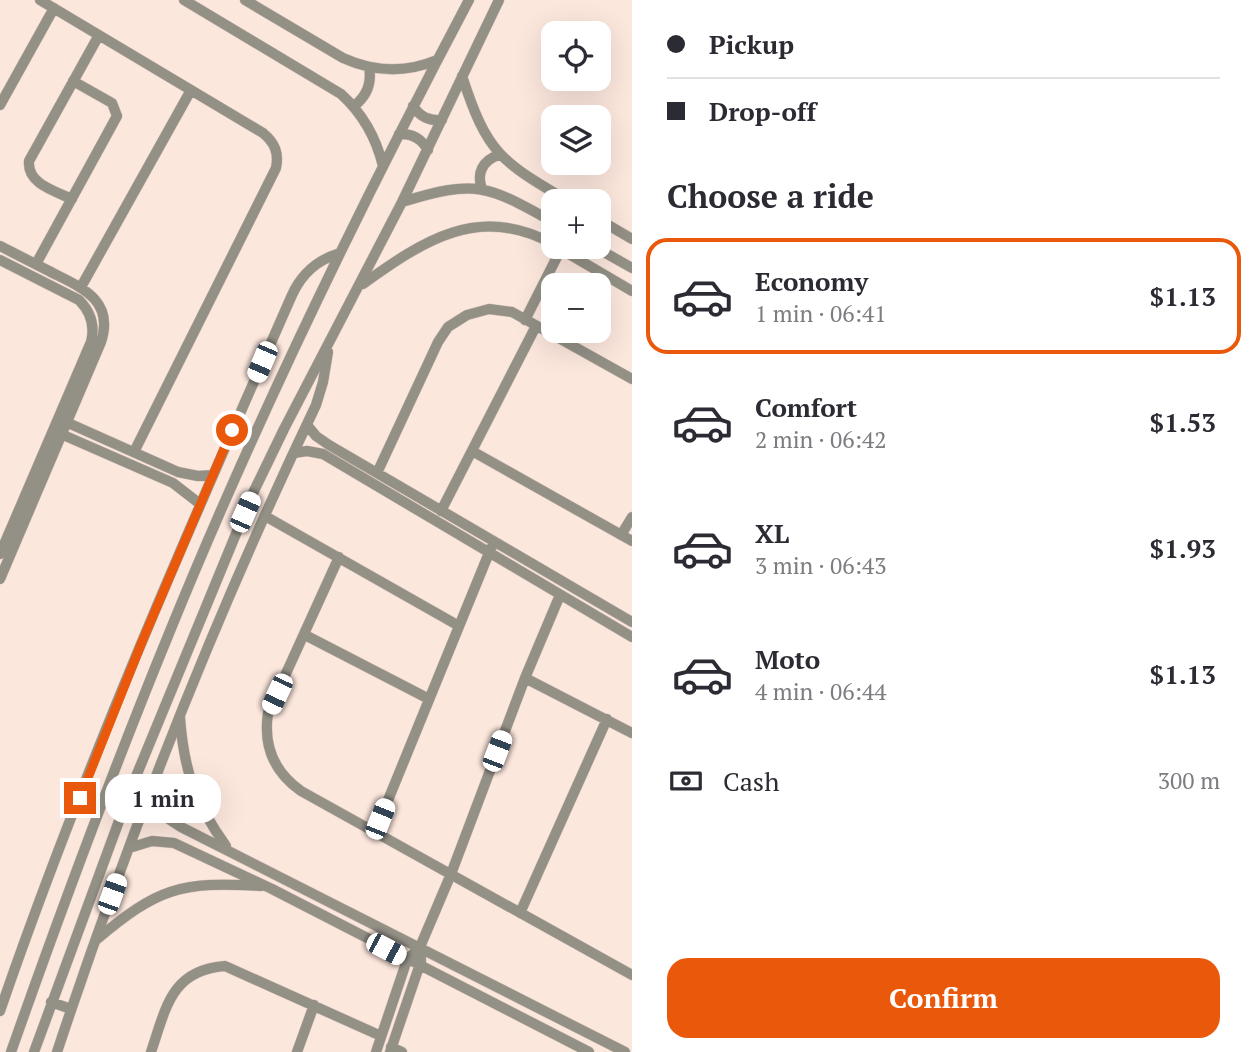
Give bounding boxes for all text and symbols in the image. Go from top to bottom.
map controls [541,21,611,343]
button: locate [541,21,611,91]
text: Pickup [709,27,794,61]
text: Drop-off [709,94,816,128]
button: layers [541,105,611,175]
text: Choose a ride [667,175,874,217]
button: + [541,189,611,259]
text: Economy [755,264,868,298]
icon: car [671,265,734,328]
button: − [541,273,611,343]
text: $1.13 [1150,279,1216,313]
text: 1 min · 06:41 [755,298,887,329]
car [245,339,280,385]
text: Comfort [755,390,857,424]
icon: car [671,391,734,454]
text: $1.53 [1150,405,1216,439]
route start [216,414,248,446]
text: 2 min · 06:42 [755,424,887,455]
car [227,489,264,535]
text: XL [755,516,789,550]
icon: car [671,517,734,580]
text: $1.93 [1150,531,1216,565]
text: 3 min · 06:43 [755,550,887,581]
text: Moto [755,642,820,676]
icon: car [671,643,734,706]
text: $1.13 [1150,657,1216,691]
car [259,671,296,717]
text: 4 min · 06:44 [755,676,887,707]
car [480,728,515,774]
icon: cash [667,762,705,800]
text: Cash [723,764,779,798]
text: 300 m [1158,765,1220,796]
callout: 1 min [104,774,220,822]
route end [64,782,96,814]
text: 1 min [132,783,194,814]
car [363,796,398,842]
car [95,871,130,917]
car [363,930,410,968]
button: Confirm [667,958,1220,1038]

